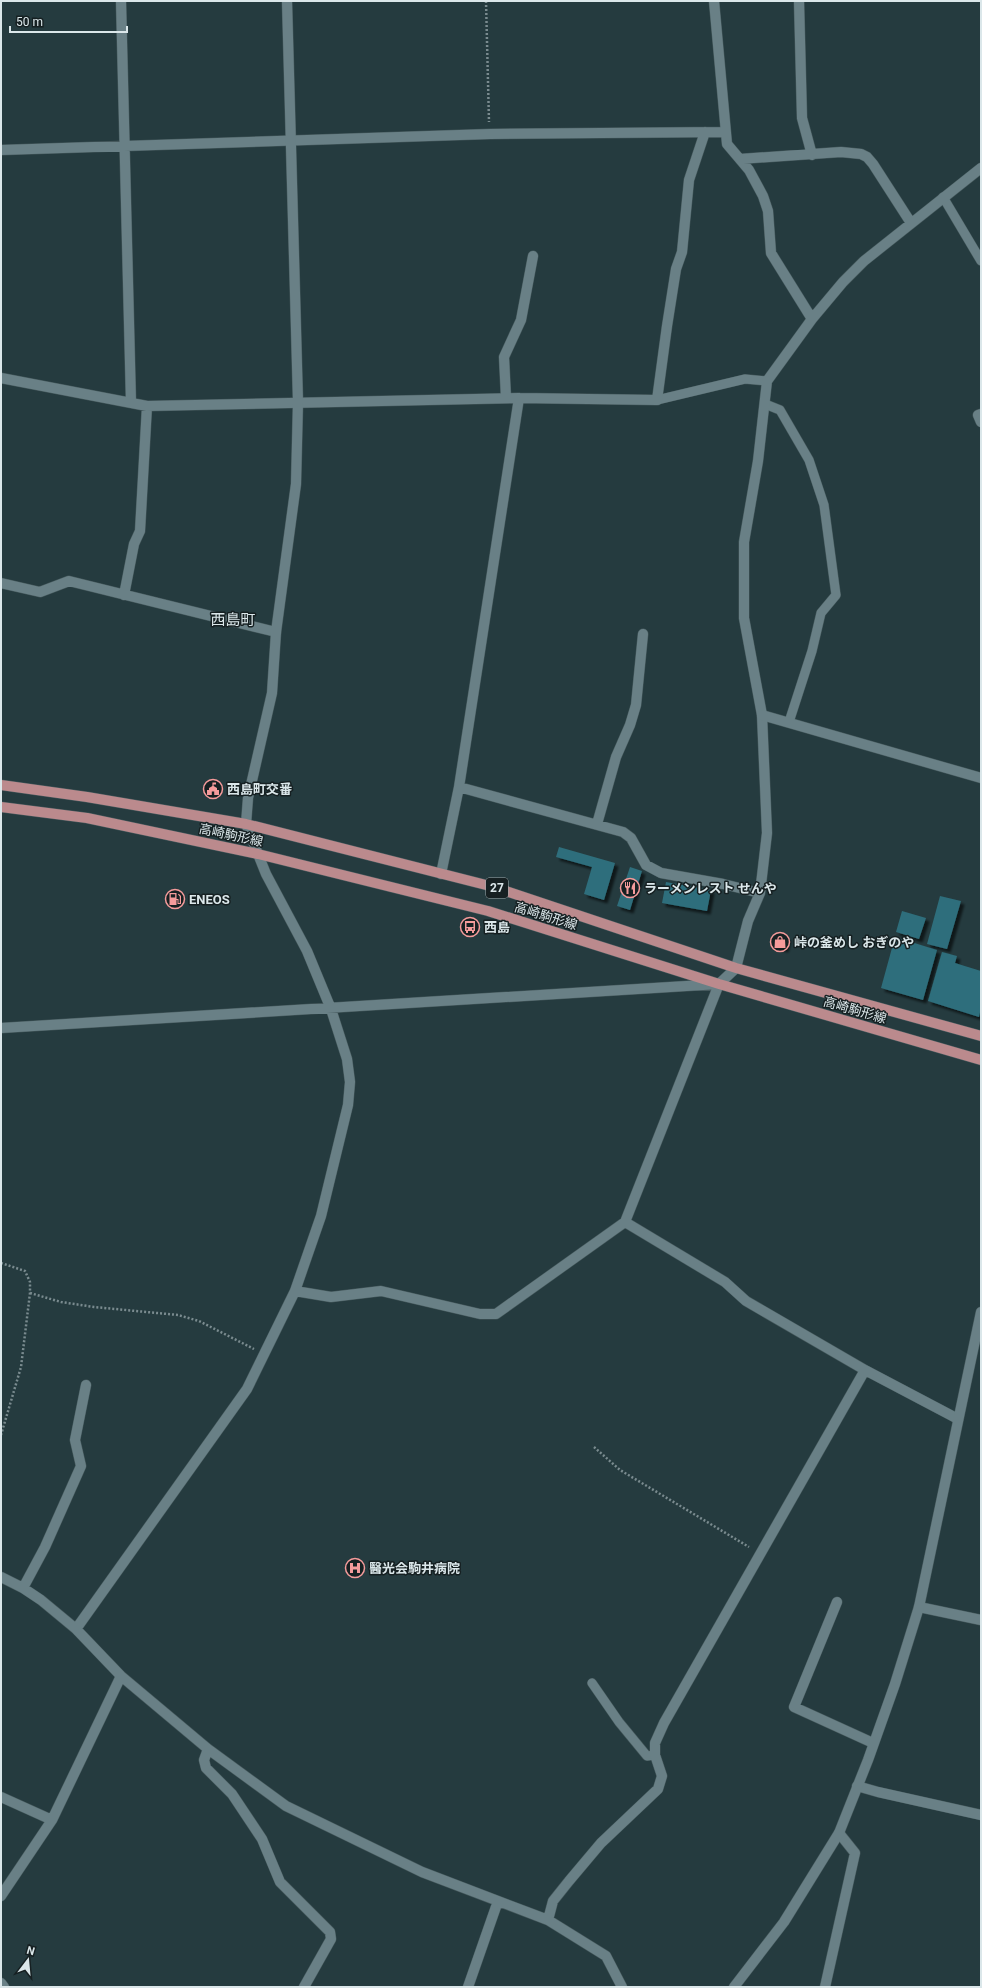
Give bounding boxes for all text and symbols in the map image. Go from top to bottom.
scale bar [10,8,127,34]
text: 50 m [16,15,43,29]
district label: 西島町 [210,611,256,629]
public building icon: 西島町交番 [202,778,224,800]
place label: 西島町交番 [227,782,292,797]
street label: 高崎駒形線 [198,821,264,849]
restaurant icon: ラーメンレスト せんや [619,877,641,899]
road number: 27 [486,878,508,898]
place label: ラーメンレスト せんや [644,881,777,896]
fuel station icon: ENEOS [164,888,186,910]
place label: ENEOS [189,892,230,907]
street label: 高崎駒形線 [513,899,579,933]
bus stop icon: 西島 [459,916,481,938]
place label: 西島 [484,920,510,935]
shop icon: 峠の釜めし おぎのや [769,931,791,953]
place label: 峠の釜めし おぎのや [794,935,914,950]
street label: 高崎駒形線 [822,994,888,1026]
hospital icon: 醫光会駒井病院 [344,1557,366,1579]
place label: 醫光会駒井病院 [369,1561,460,1576]
north arrow [8,1940,48,1980]
text: N [25,1944,36,1958]

